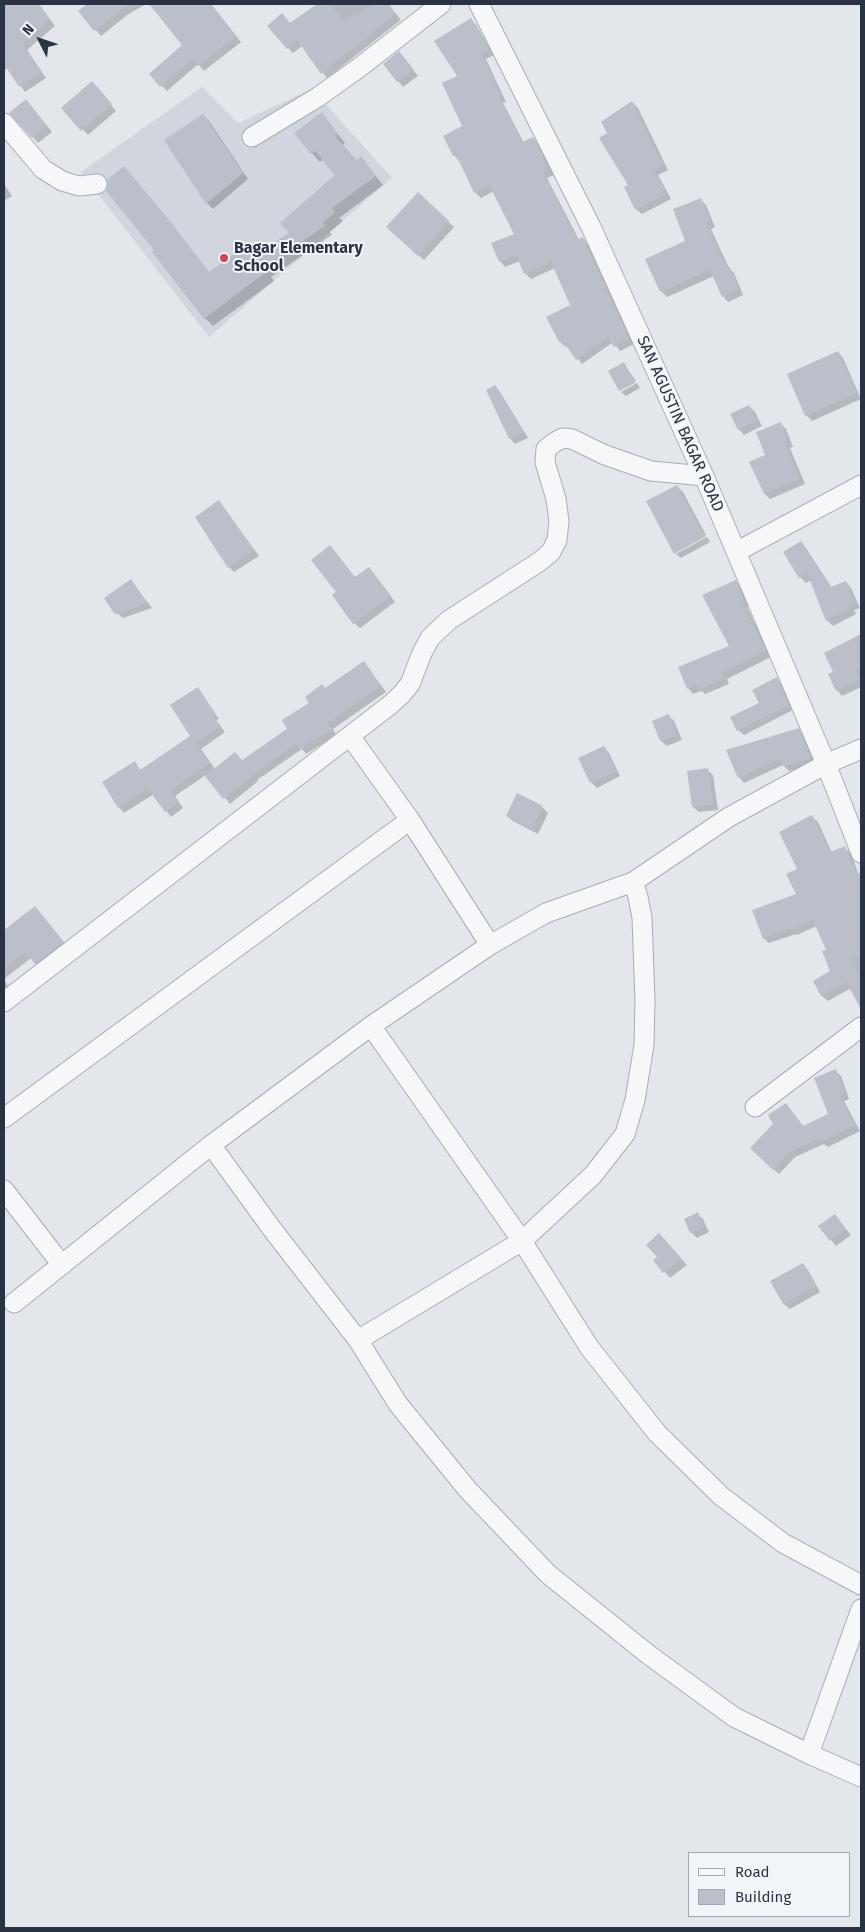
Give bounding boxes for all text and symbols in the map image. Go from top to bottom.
north arrow [15,15,65,65]
text: N [19,21,38,39]
place label: Bagar Elementary School [234,239,363,277]
marker: Bagar Elementary School [218,252,230,264]
street label: SAN AGUSTIN BAGAR ROAD [632,333,728,515]
legend [688,1852,850,1917]
text: Road [735,1863,770,1881]
text: Building [735,1888,791,1906]

